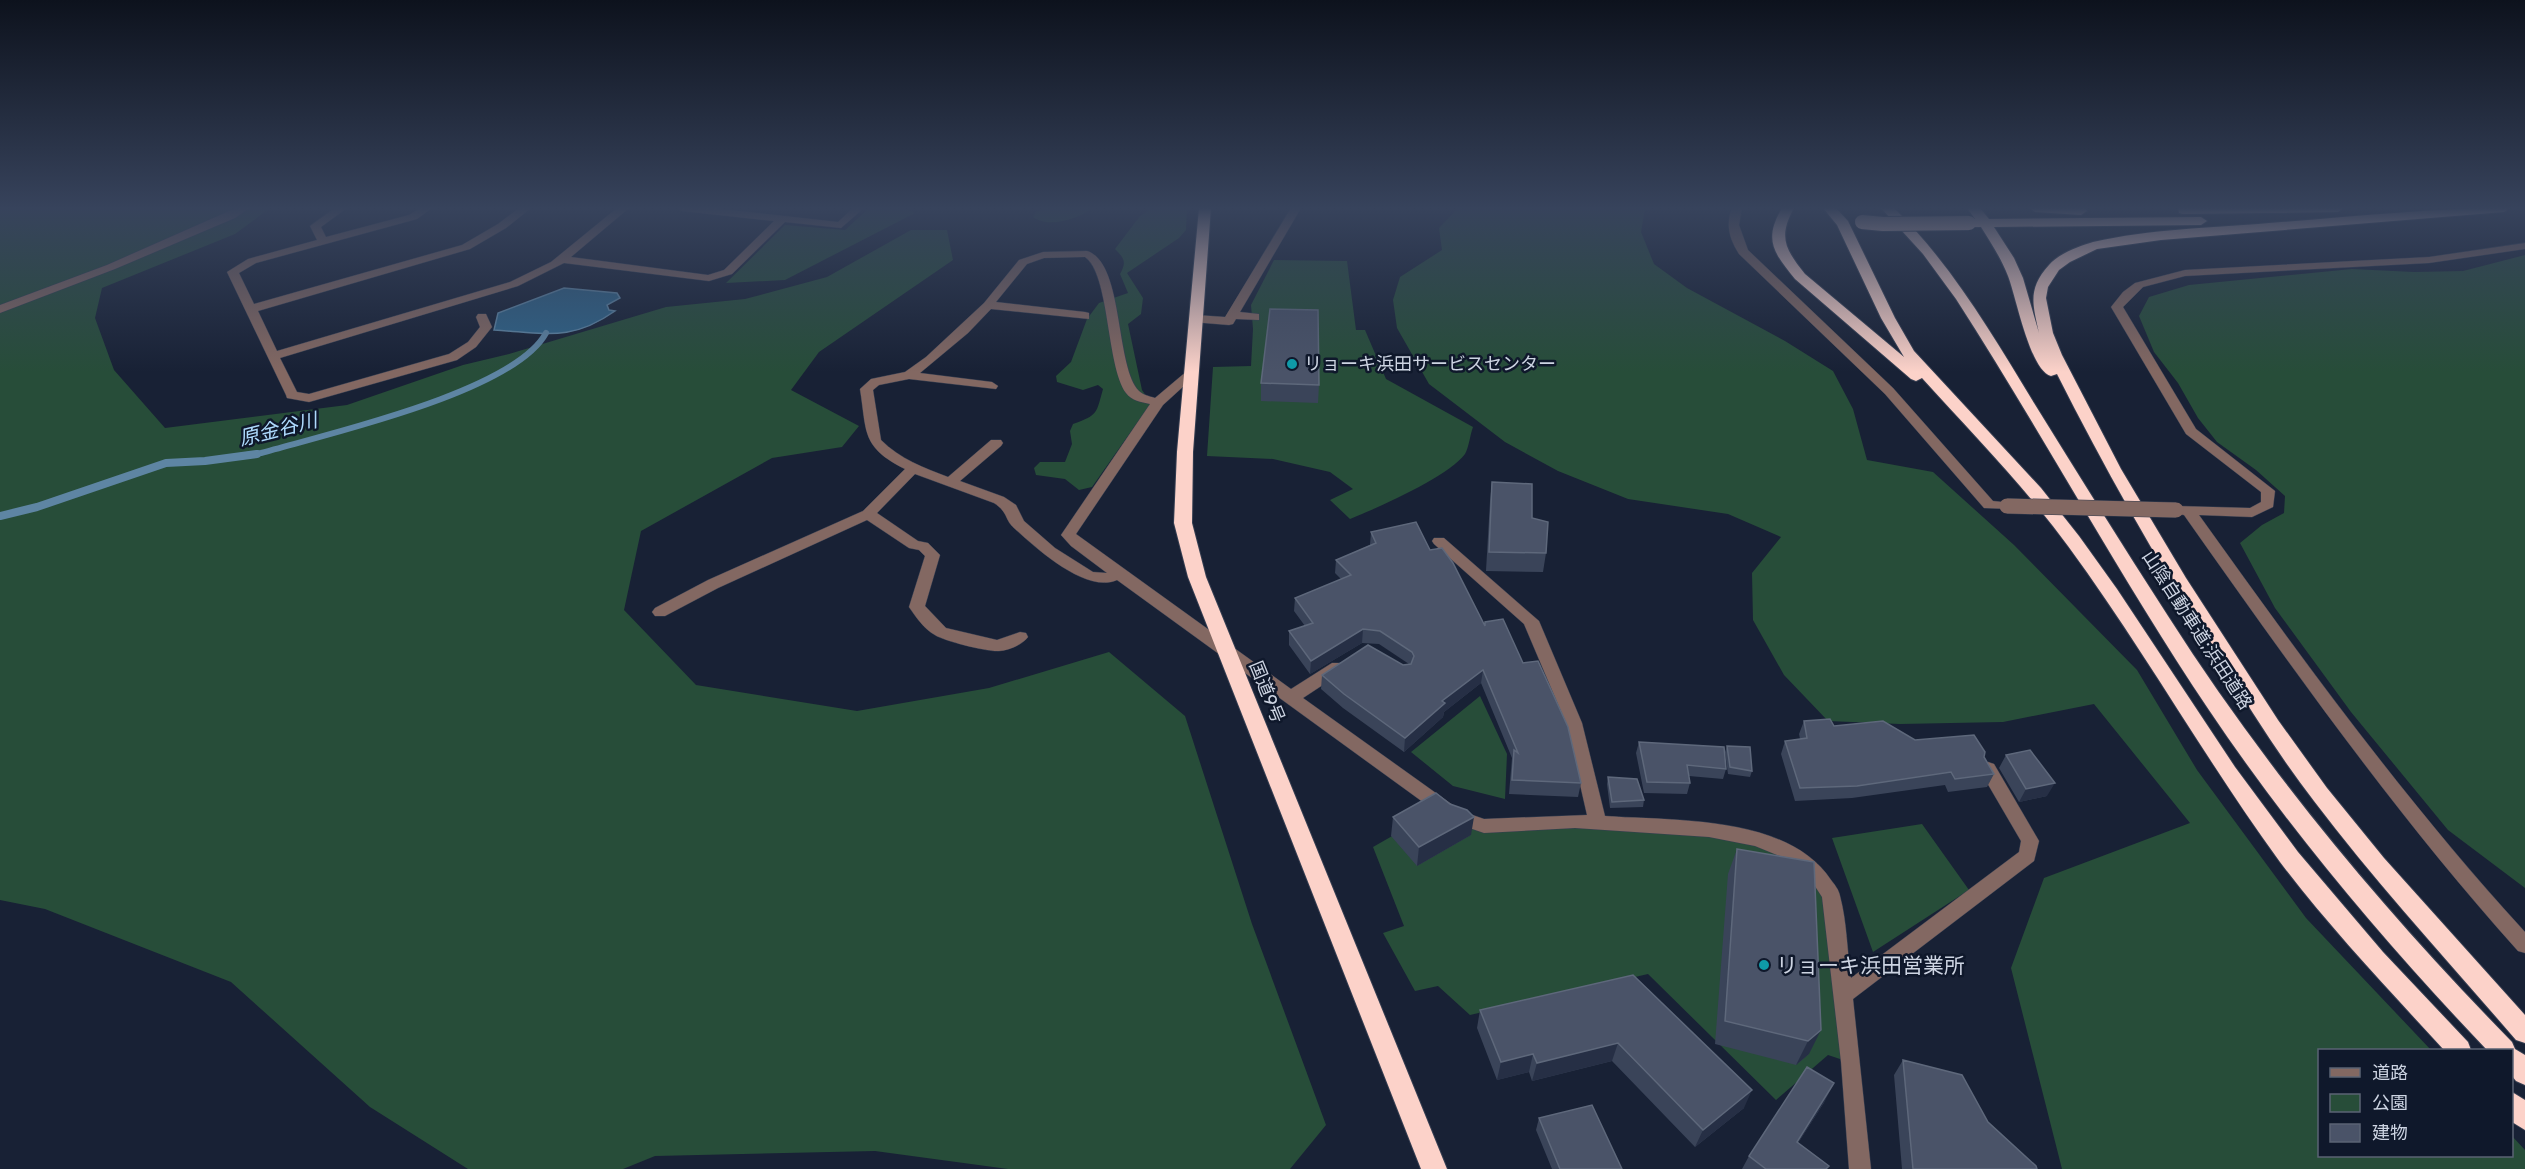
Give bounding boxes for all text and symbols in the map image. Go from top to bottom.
place label: リョーキ浜田サービスセンター [1304,353,1556,375]
marker: リョーキ浜田サービスセンター [1285,357,1299,371]
water label: 原金谷川 [236,407,322,450]
street label: 山陰自動車道;浜田道路 [2137,546,2257,714]
street label: 国道9号 [1245,658,1289,726]
place label: リョーキ浜田営業所 [1776,953,1965,978]
marker: リョーキ浜田営業所 [1757,958,1771,972]
legend [2318,1049,2513,1157]
text: 道路 [2372,1062,2408,1084]
text: 公園 [2372,1092,2408,1114]
text: 建物 [2372,1122,2408,1144]

